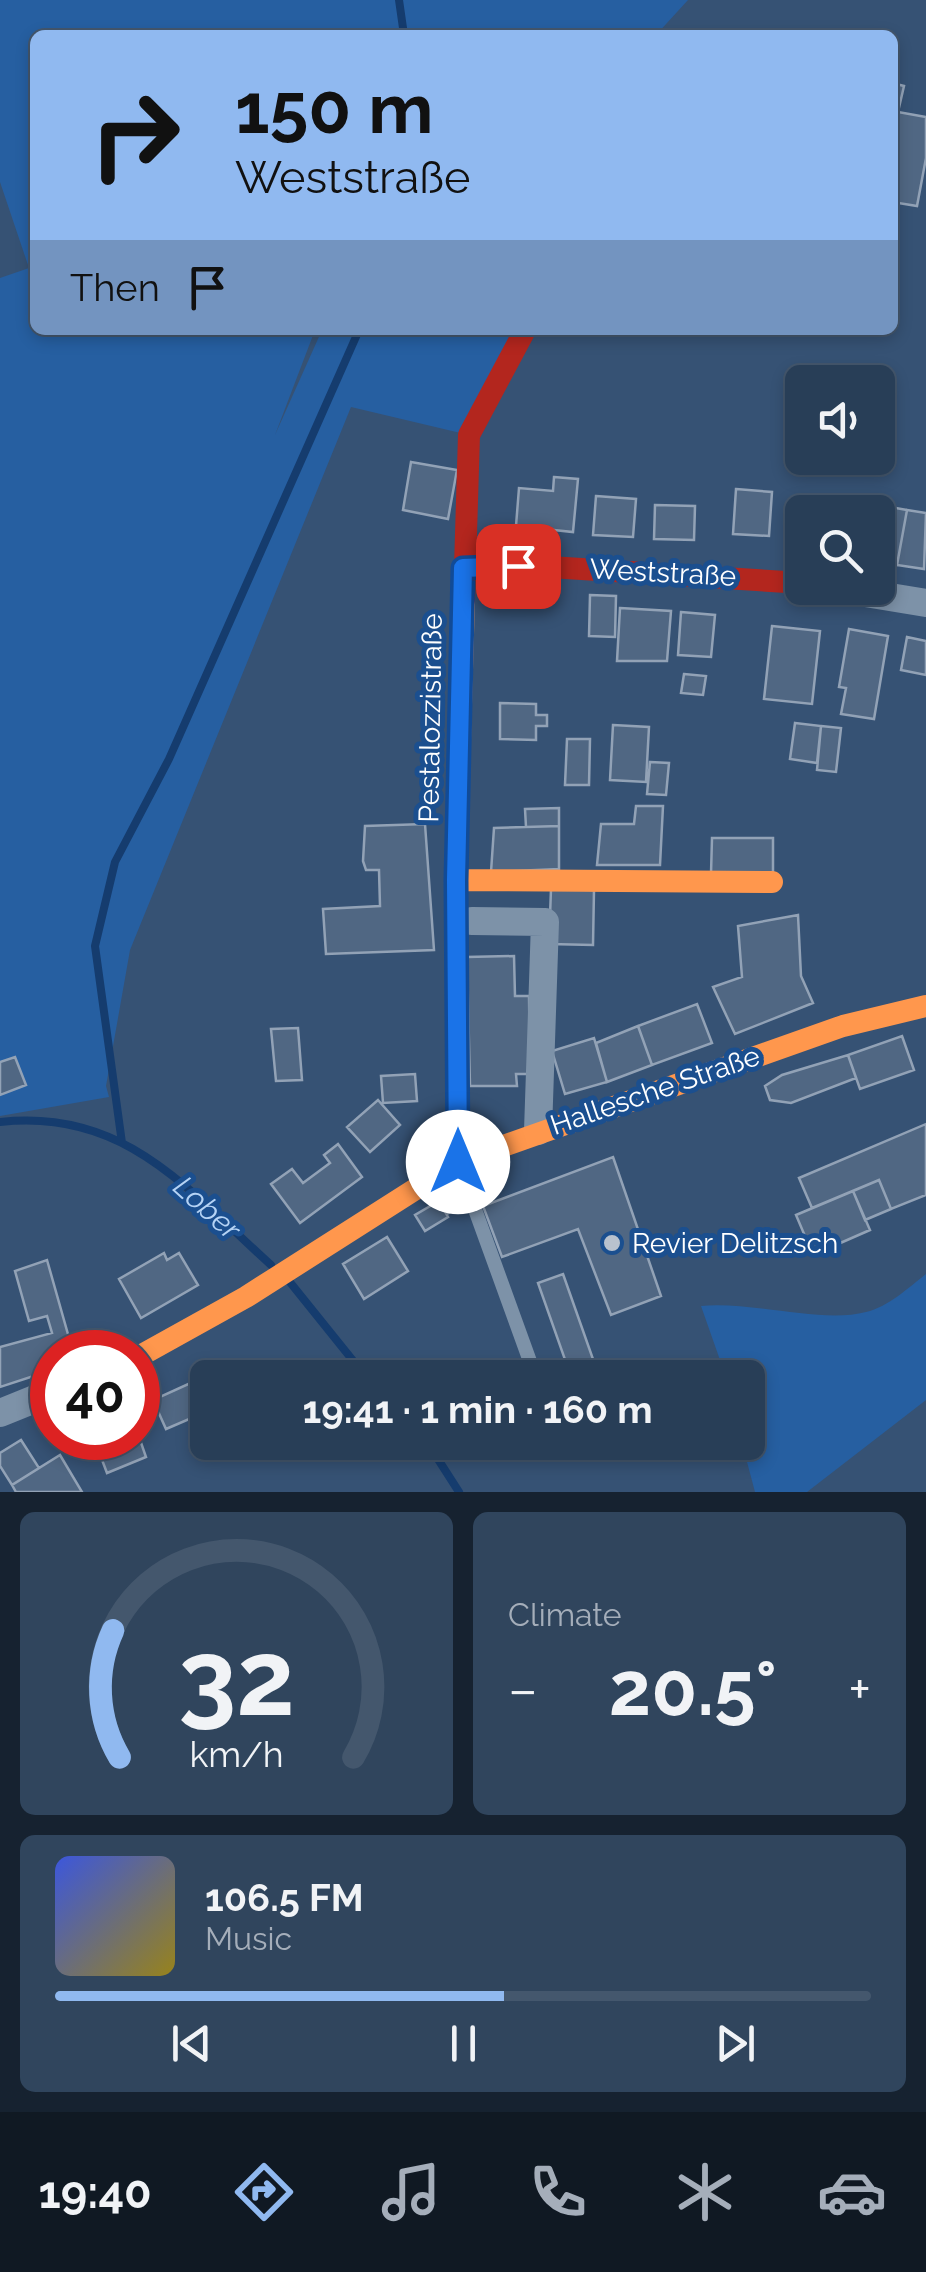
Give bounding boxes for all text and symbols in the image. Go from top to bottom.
text: 150 m [235,67,433,149]
icon: right [70,70,200,200]
text: Weststraße [235,151,471,204]
icon: arrive [180,260,235,315]
text: Then [70,265,160,310]
map controls [785,365,895,605]
button: sound [785,365,895,475]
button: search [785,495,895,605]
pin [476,524,561,609]
icon: arrive [491,539,546,594]
street label: Weststraße [589,552,737,593]
street label: Pestalozzistraße [412,613,449,823]
street label: Hallesche Straße [546,1039,764,1142]
position arrow [406,1110,510,1214]
water label: Lober [167,1169,249,1248]
place label: Revier Delitzsch [632,1227,838,1260]
marker: Revier Delitzsch [601,1232,623,1254]
speed limit sign: 40 [30,1330,160,1460]
text: 19:41 · 1 min · 160 m [302,1387,653,1432]
text: Climate [508,1596,622,1633]
text: 32 [178,1617,295,1739]
text: 20.5° [609,1644,777,1733]
text: − [508,1657,538,1722]
text: + [848,1657,871,1722]
text: km/h [189,1733,284,1775]
text: 106.5 FM [205,1875,364,1920]
text: Music [205,1920,292,1957]
icon: previous [164,2016,219,2071]
icon: pause [436,2016,491,2071]
icon: next [708,2016,763,2071]
icon: directions [229,2157,299,2227]
icon: music [376,2157,446,2227]
icon: phone [523,2157,593,2227]
icon: climate [670,2157,740,2227]
icon: car [817,2157,887,2227]
text: 19:40 [39,2166,152,2219]

